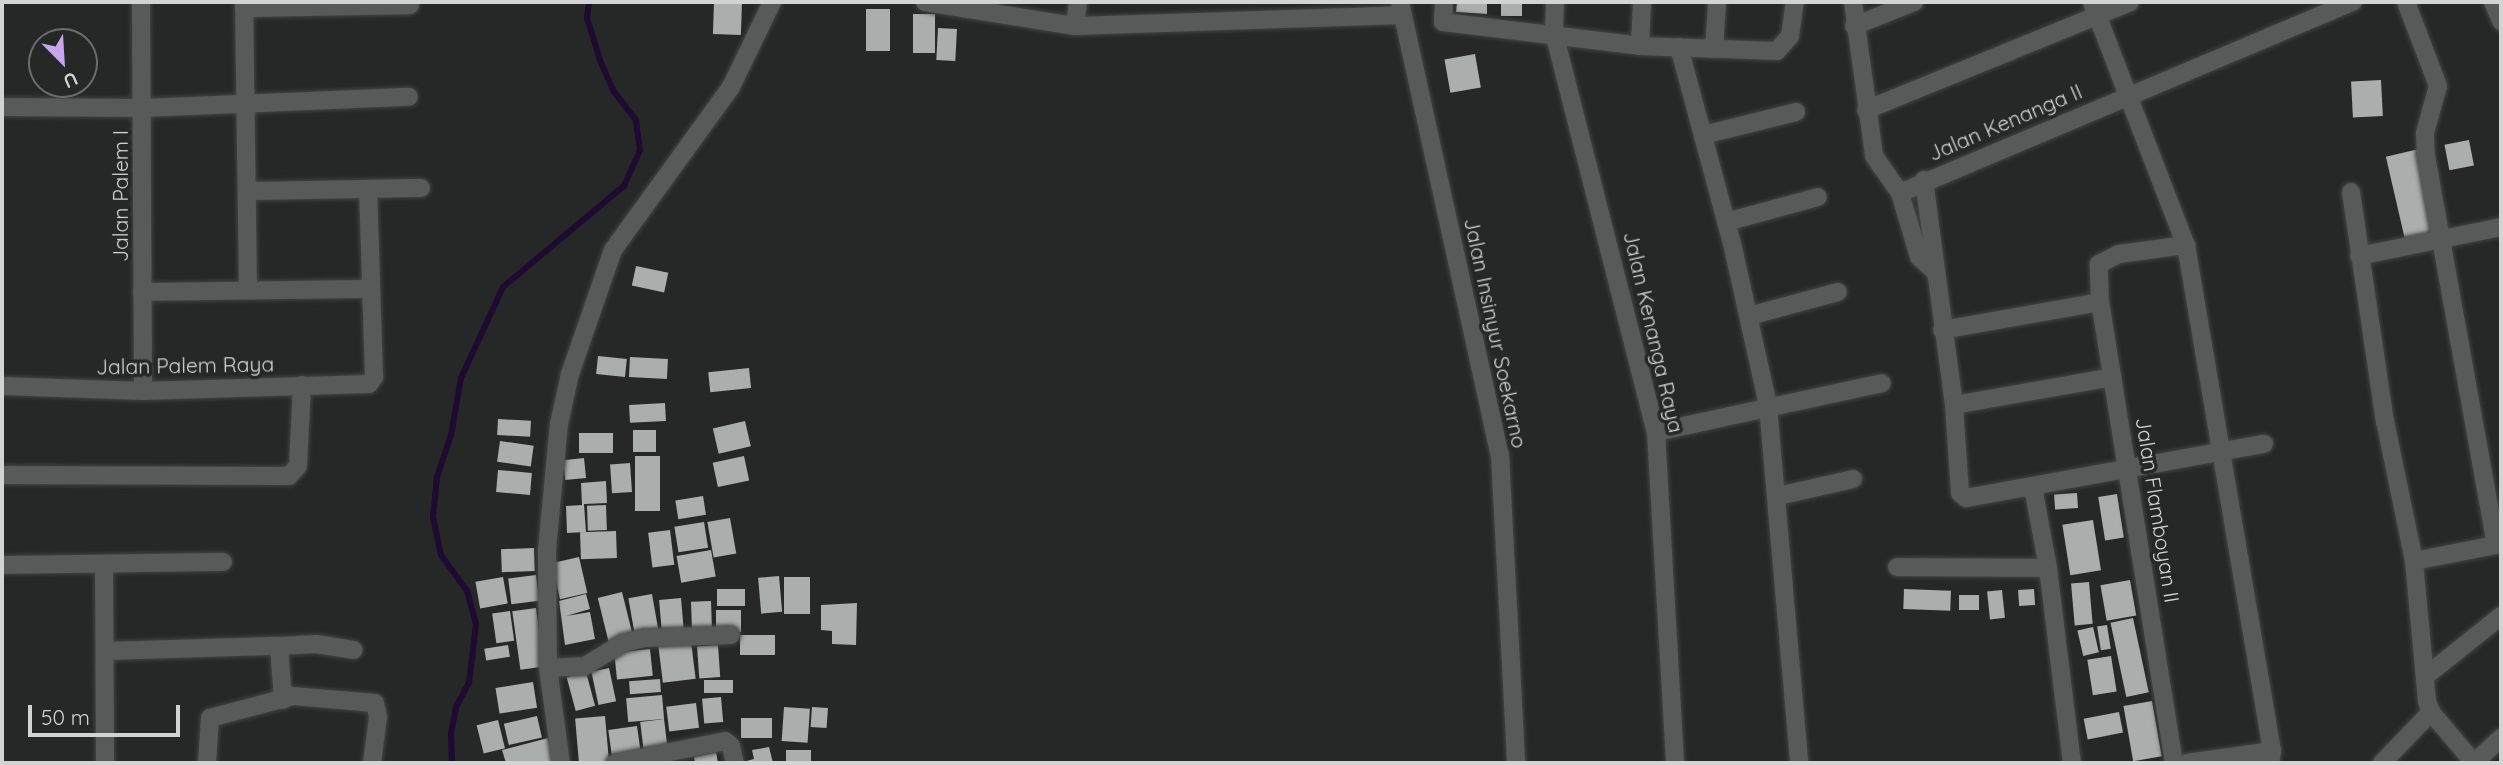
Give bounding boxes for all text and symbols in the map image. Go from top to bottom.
north arrow [28,28,98,98]
text: U [60,67,82,94]
street label: Jalan Kenanga II [1924,78,2086,166]
street label: Jalan Palem I [107,130,133,262]
street label: Jalan Insinyur Soekarno [1459,216,1533,450]
street label: Jalan Kenanga Raya [1619,229,1689,435]
street label: Jalan Palem Raya [96,351,274,379]
street label: Jalan Flamboyan II [2131,416,2185,604]
scale bar [32,692,184,736]
text: 50 m [41,704,90,730]

